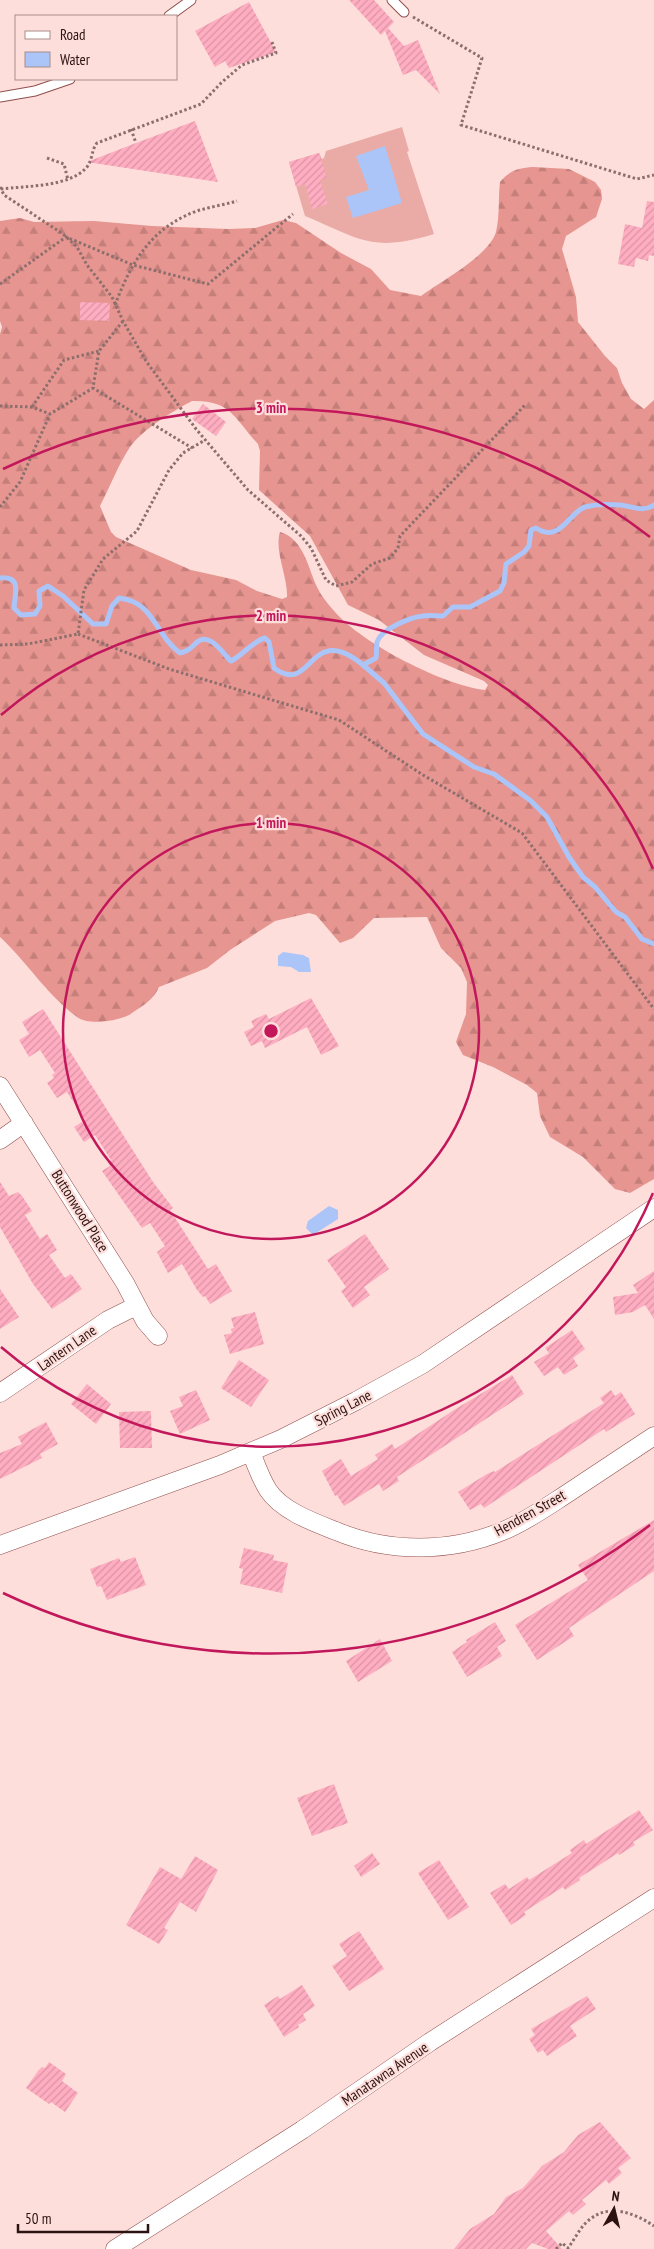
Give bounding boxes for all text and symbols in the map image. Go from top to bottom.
legend [15,15,178,80]
text: Road [60,25,86,44]
text: Water [60,50,91,69]
text: 3 min [256,398,286,417]
text: 2 min [256,606,286,625]
text: 1 min [256,813,286,832]
centre of rings [262,1022,280,1040]
street label: Buttonwood Place [48,1166,113,1255]
street label: Lantern Lane [34,1320,100,1375]
street label: Spring Lane [311,1385,374,1430]
street label: Hendren Street [491,1485,569,1540]
street label: Manatawna Avenue [338,2038,432,2110]
north arrow [589,2184,639,2234]
text: N [611,2187,621,2206]
scale bar [18,2202,148,2234]
text: 50 m [25,2209,51,2228]

